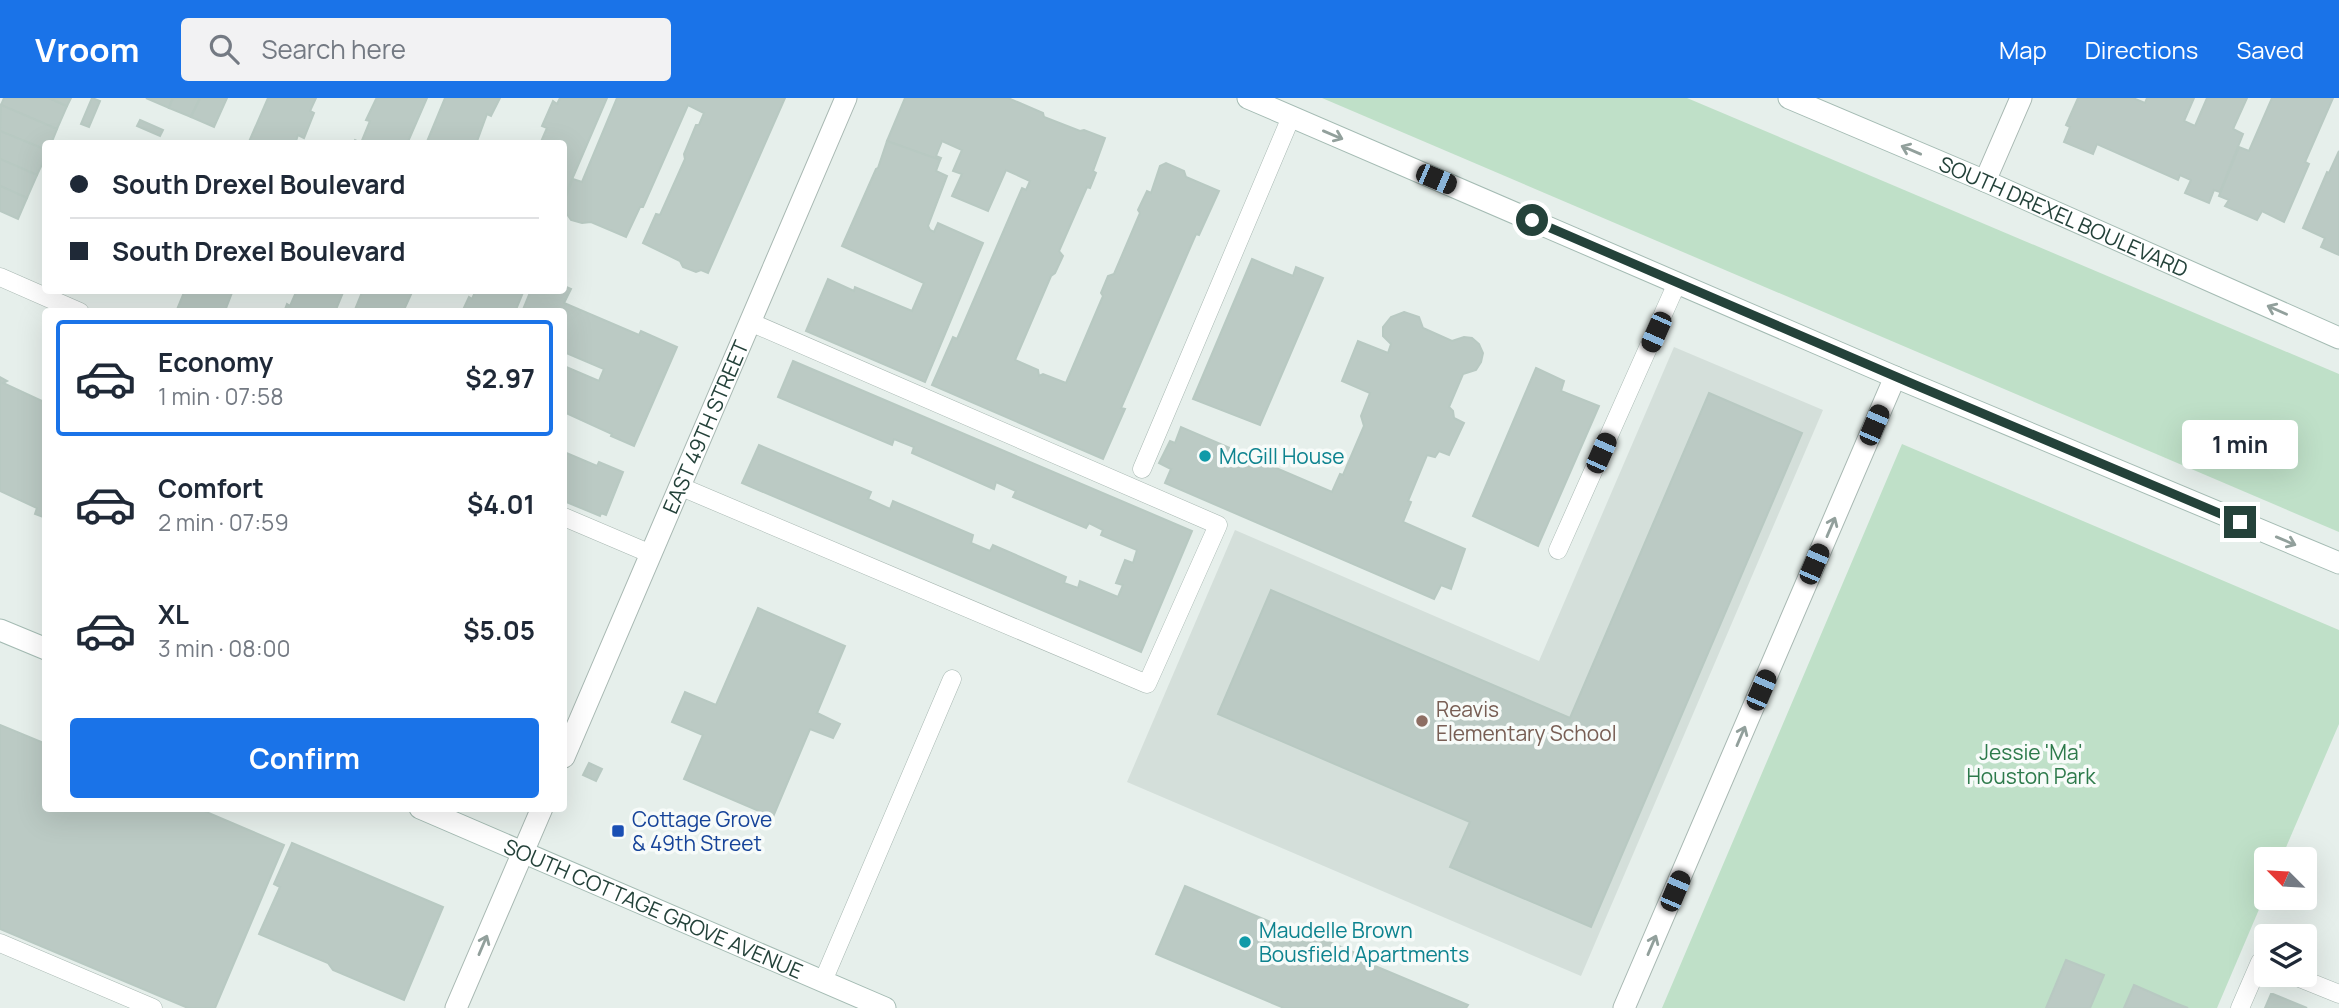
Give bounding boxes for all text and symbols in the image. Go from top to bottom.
search box [181,18,671,81]
text: Vroom [35,27,139,72]
icon: search [205,30,243,68]
text: Search here [261,31,406,67]
text: Map [1999,33,2047,66]
text: Directions [2085,33,2198,66]
text: Saved [2236,33,2304,66]
one-way arrow [1322,129,1343,142]
one-way arrow [1901,143,1922,156]
street label: SOUTH DREXEL BOULEVARD [1935,149,2193,283]
car [1413,161,1460,197]
text: South Drexel Boulevard [112,166,406,202]
route start [1516,204,1548,236]
text: South Drexel Boulevard [112,233,406,269]
one-way arrow [2266,303,2288,316]
car [1638,309,1675,355]
street label: EAST 49TH STREET [656,336,755,518]
text: Economy [158,344,273,380]
icon: car [74,347,137,410]
text: $2.97 [465,360,535,396]
text: 1 min · 07:58 [158,380,284,412]
car [1857,402,1892,448]
callout: 1 min [2182,420,2298,470]
text: 1 min [2212,428,2268,460]
car [1583,430,1620,476]
place label: McGill House [1219,442,1345,470]
marker: McGill House [1197,448,1213,464]
text: Comfort [158,470,264,506]
icon: car [74,473,137,536]
text: $4.01 [467,486,535,522]
text: 2 min · 07:59 [158,506,289,538]
route end [2224,506,2256,538]
one-way arrow [1825,517,1838,538]
one-way arrow [2275,535,2296,548]
car [1797,541,1832,587]
text: XL [158,596,189,632]
icon: car [74,599,137,662]
text: $5.05 [463,612,535,648]
text: 3 min · 08:00 [158,632,291,664]
car [1744,667,1779,713]
place label: Reavis Elementary School [1436,695,1617,747]
marker: Reavis Elementary School [1414,713,1430,729]
button: Confirm [70,718,539,798]
one-way arrow [1735,726,1748,747]
park label: Jessie 'Ma' Houston Park [1966,738,2096,790]
place label: Cottage Grove & 49th Street [632,805,772,857]
marker: Cottage Grove & 49th Street [610,823,626,839]
street label: SOUTH COTTAGE GROVE AVENUE [500,832,807,985]
north arrow [2254,847,2317,910]
map controls [2254,847,2317,987]
car [1658,868,1693,914]
place label: Maudelle Brown Bousfield Apartments [1259,916,1469,968]
button: layers [2254,924,2317,987]
marker: Maudelle Brown Bousfield Apartments [1237,934,1253,950]
one-way arrow [477,935,490,957]
one-way arrow [1646,935,1659,957]

